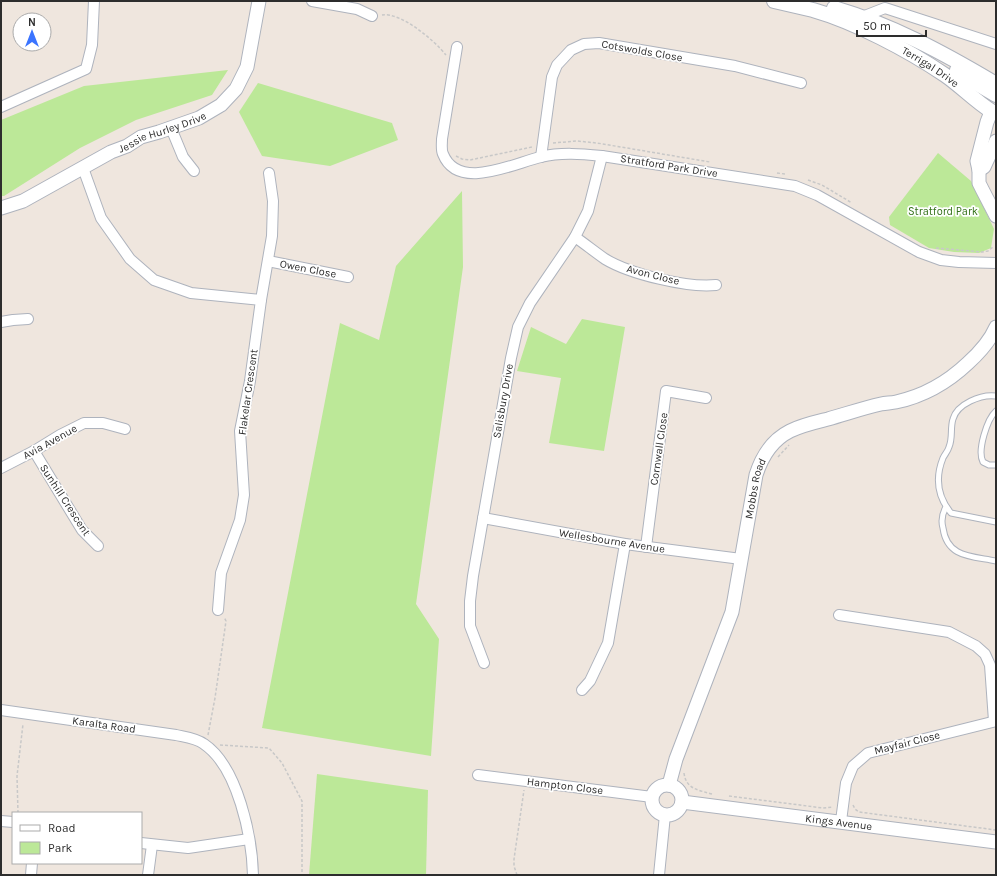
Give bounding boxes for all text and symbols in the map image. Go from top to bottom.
north arrow [12,12,52,52]
scale bar [857,12,926,38]
text: N [28,16,36,29]
text: 50 m [863,19,891,33]
street label: Cotswolds Close [601,37,684,65]
street label: Terrigal Drive [900,44,962,90]
street label: Jessie Hurley Drive [117,109,209,155]
street label: Stratford Park Drive [619,152,719,180]
park label: Stratford Park [908,205,978,218]
street label: Owen Close [279,257,338,281]
street label: Avon Close [625,262,681,288]
street label: Flakelar Crescent [236,348,260,436]
street label: Salisbury Drive [490,362,516,439]
street label: Cornwall Close [647,411,671,486]
street label: Avia Avenue [21,422,80,462]
street label: Mobbs Road [742,456,769,520]
street label: Sunhill Crescent [37,462,93,538]
street label: Wellesbourne Avenue [558,526,666,556]
street label: Karalta Road [71,714,137,736]
street label: Mayfair Close [873,728,942,757]
street label: Hampton Close [526,775,604,797]
street label: Kings Avenue [804,811,873,833]
legend [12,812,142,864]
text: Road [48,821,76,835]
text: Park [48,841,73,855]

